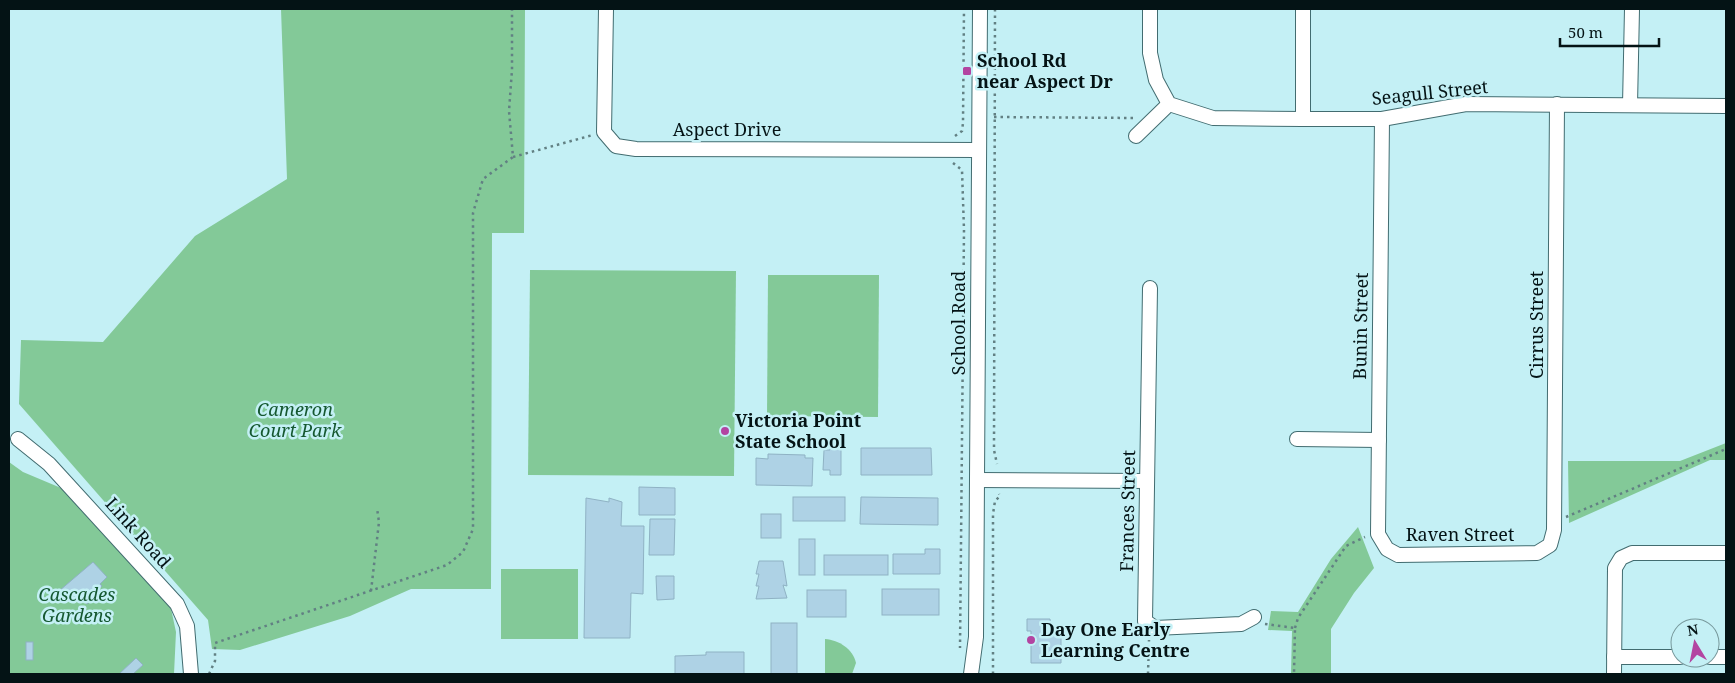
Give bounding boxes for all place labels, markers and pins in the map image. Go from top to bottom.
place label: School Rd near Aspect Dr [977,48,1114,93]
marker: School Rd near Aspect Dr [961,65,973,77]
place label: Victoria Point State School [735,408,861,453]
marker: Victoria Point State School [719,425,731,437]
place label: Day One Early Learning Centre [1041,617,1190,662]
marker: Day One Early Learning Centre [1025,634,1037,646]

